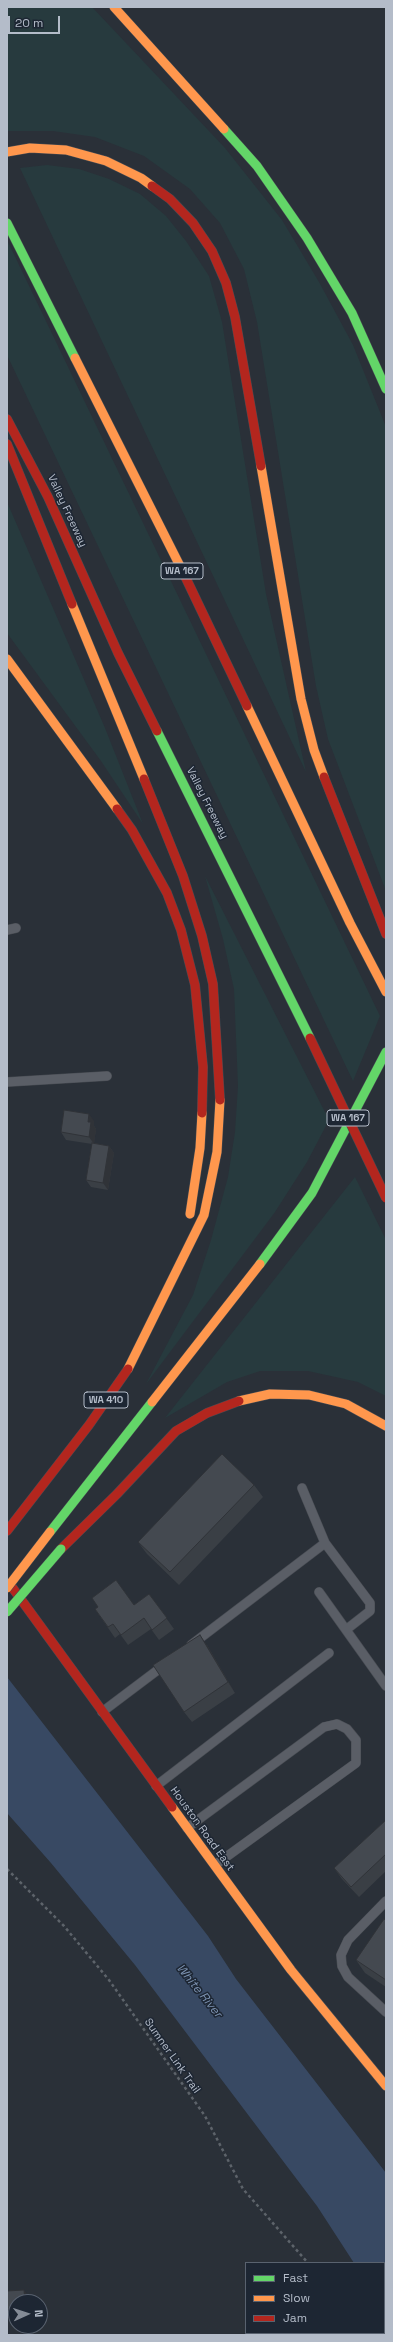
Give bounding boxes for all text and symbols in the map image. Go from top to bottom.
scale bar [10,8,62,34]
text: 20 m [15,15,43,31]
street label: Valley Freeway [44,473,90,549]
road number: WA 167 [161,563,203,579]
street label: Valley Freeway [183,765,231,841]
road number: WA 167 [327,1110,369,1126]
road number: WA 410 [84,1392,128,1408]
street label: Houston Road East [167,1784,237,1874]
water label: White River [173,1961,225,2021]
street label: Sumner Link Trail [141,2016,203,2096]
legend [245,2262,385,2334]
text: Fast [283,2270,308,2286]
text: Slow [283,2290,310,2306]
north arrow [8,2294,48,2334]
text: N [32,2309,46,2317]
text: Jam [283,2310,307,2326]

